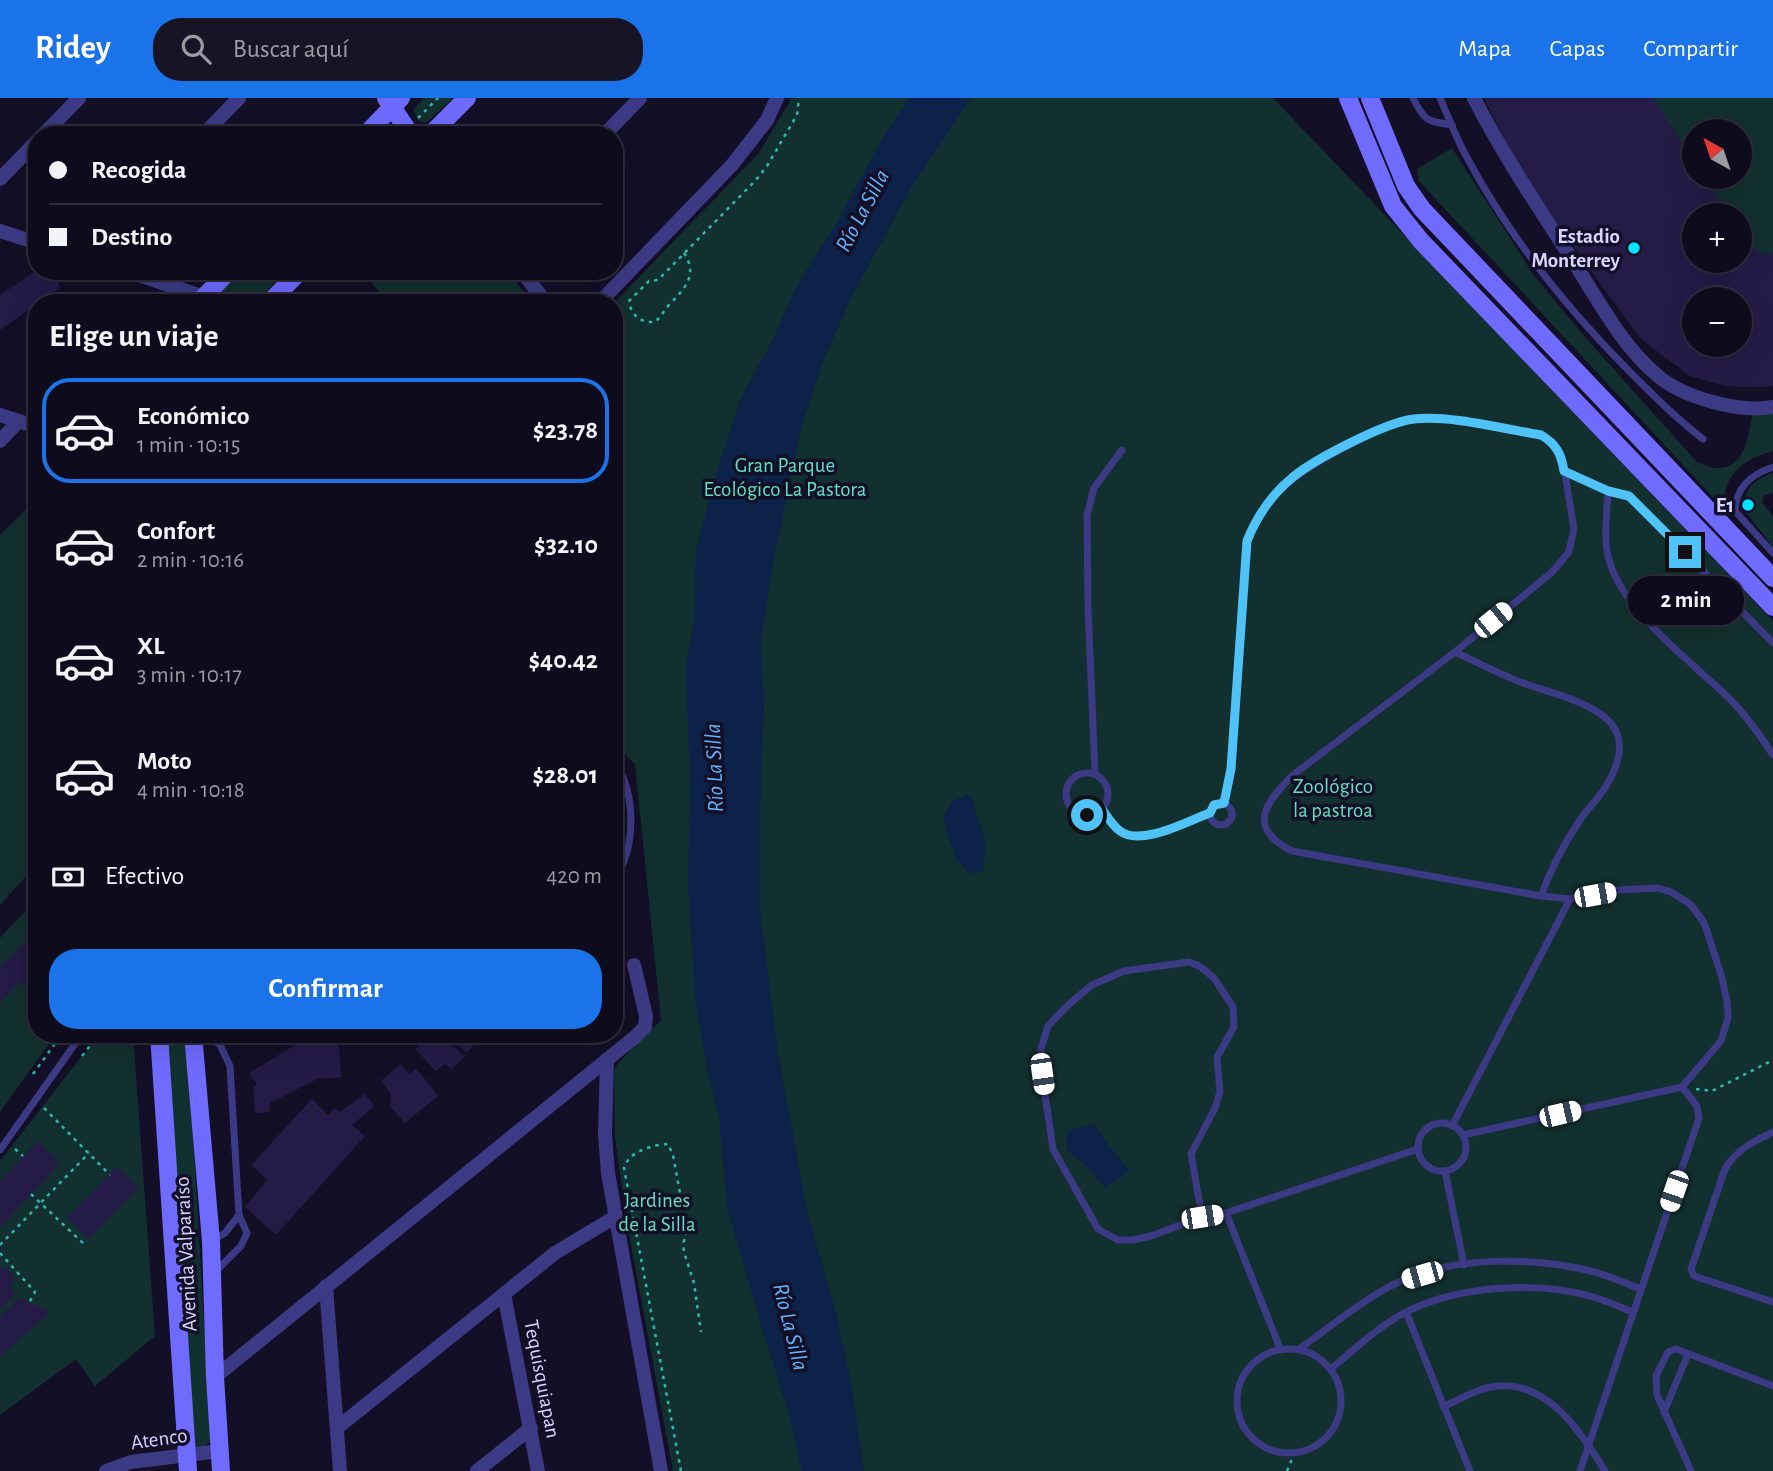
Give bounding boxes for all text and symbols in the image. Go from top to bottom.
search box [153,18,643,81]
icon: search [177,30,215,68]
text: Ridey [35,32,111,65]
text: Buscar aquí [233,36,349,62]
text: Mapa [1458,37,1511,61]
text: Capas [1549,37,1605,61]
text: Compartir [1643,37,1738,61]
north arrow [1682,119,1752,189]
map controls [1682,119,1752,357]
text: Recogida [91,157,187,183]
water label: Río La Silla [832,166,894,256]
button: + [1682,203,1752,273]
text: Destino [91,224,172,250]
place label: Estadio Monterrey [1531,226,1621,271]
marker: Estadio Monterrey [1626,240,1642,256]
button: − [1682,287,1752,357]
text: Elige un viaje [49,320,219,352]
icon: car [53,399,116,462]
text: Económico [137,403,250,429]
text: $23.78 [533,417,598,443]
text: 1 min · 10:15 [137,434,240,457]
park label: Gran Parque Ecológico La Pastora [703,455,867,500]
place label: E1 [1716,495,1734,516]
marker: E1 [1740,497,1756,513]
icon: car [53,514,116,577]
text: Confort [137,518,215,544]
text: $32.10 [534,532,598,558]
route end [1669,536,1701,568]
text: 2 min · 10:16 [137,549,244,572]
callout: 2 min [1627,576,1743,626]
text: 2 min [1660,589,1712,612]
car [1471,599,1516,641]
icon: car [53,629,116,692]
text: XL [137,633,164,659]
text: $40.42 [528,647,598,673]
text: 3 min · 10:17 [137,664,242,687]
water label: Río La Silla [702,723,728,813]
icon: car [53,744,116,807]
text: Moto [137,748,192,774]
text: $28.01 [532,762,598,788]
park label: Zoológico la pastroa [1293,776,1373,821]
text: 4 min · 10:18 [137,779,245,802]
route start [1071,799,1103,831]
icon: cash [49,858,87,896]
text: Efectivo [105,863,184,889]
text: 420 m [546,865,602,888]
car [1573,881,1618,909]
button: Confirmar [49,949,602,1029]
car [1029,1052,1056,1096]
car [1538,1099,1583,1129]
car [1658,1168,1691,1214]
street label: Avenida Valparaíso [171,1176,201,1332]
park label: Jardines de la Silla [618,1190,696,1235]
car [1180,1203,1225,1231]
car [1399,1259,1446,1291]
water label: Río La Silla [768,1281,812,1373]
street label: Tequisquiapan [520,1318,564,1440]
street label: Atenco [129,1425,189,1453]

